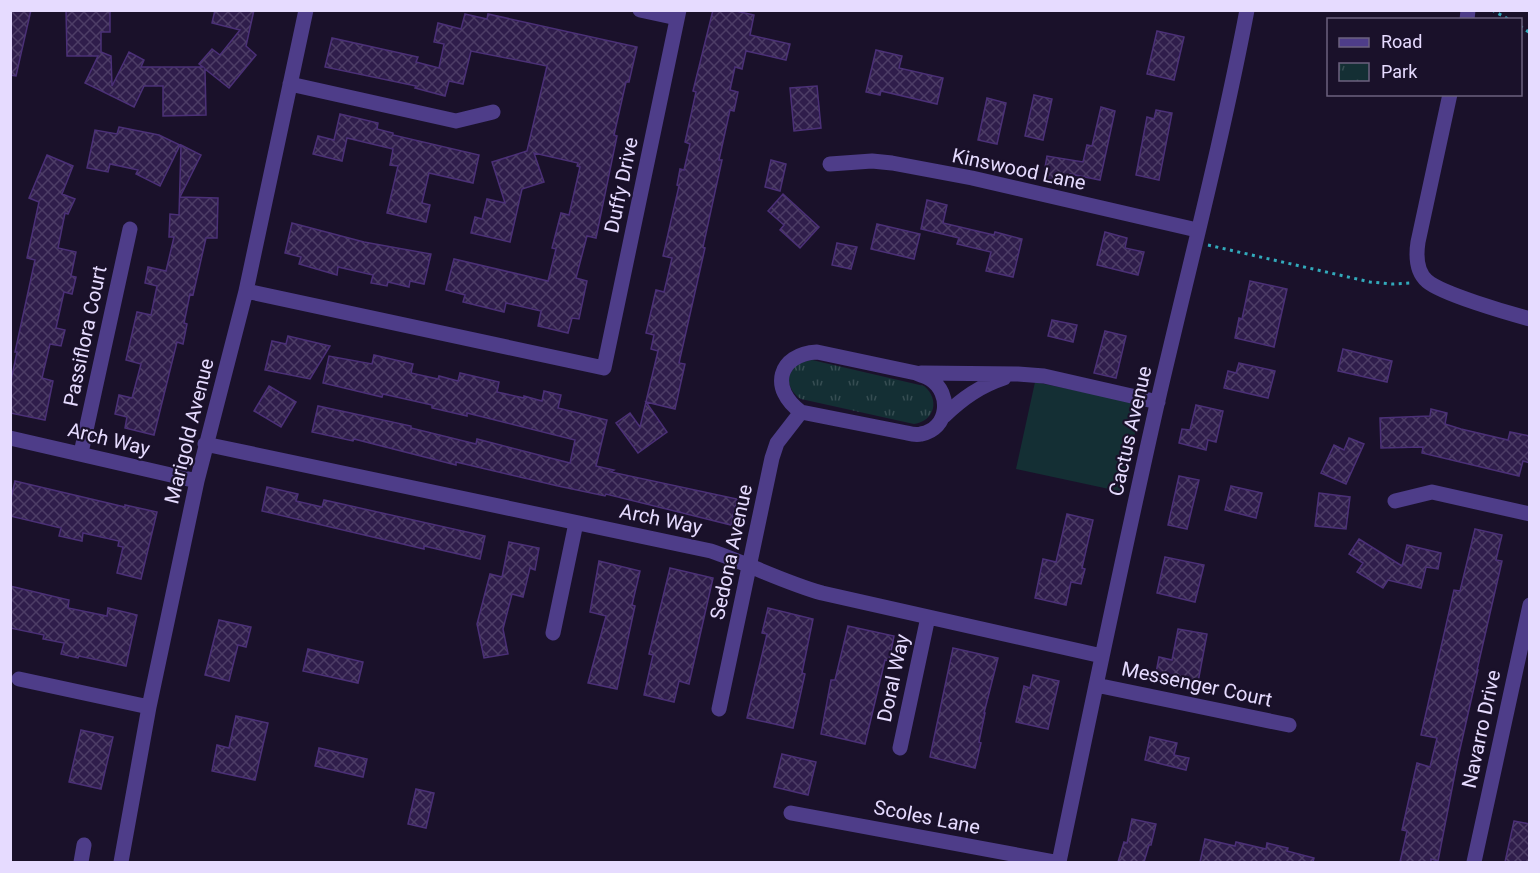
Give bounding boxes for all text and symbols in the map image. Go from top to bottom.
legend [1327,18,1522,96]
text: Road [1381,31,1422,52]
text: Park [1381,61,1418,82]
street label: Duffy Drive [599,135,643,235]
street label: Kinswood Lane [950,143,1088,195]
street label: Passiflora Court [58,263,112,409]
street label: Marigold Avenue [159,356,219,506]
street label: Cactus Avenue [1103,364,1157,498]
street label: Arch Way [65,417,153,461]
street label: Sedona Avenue [705,482,757,622]
street label: Arch Way [618,499,705,540]
street label: Doral Way [872,631,914,724]
street label: Messenger Court [1120,656,1274,712]
street label: Navarro Drive [1457,668,1505,790]
street label: Scoles Lane [872,795,982,839]

